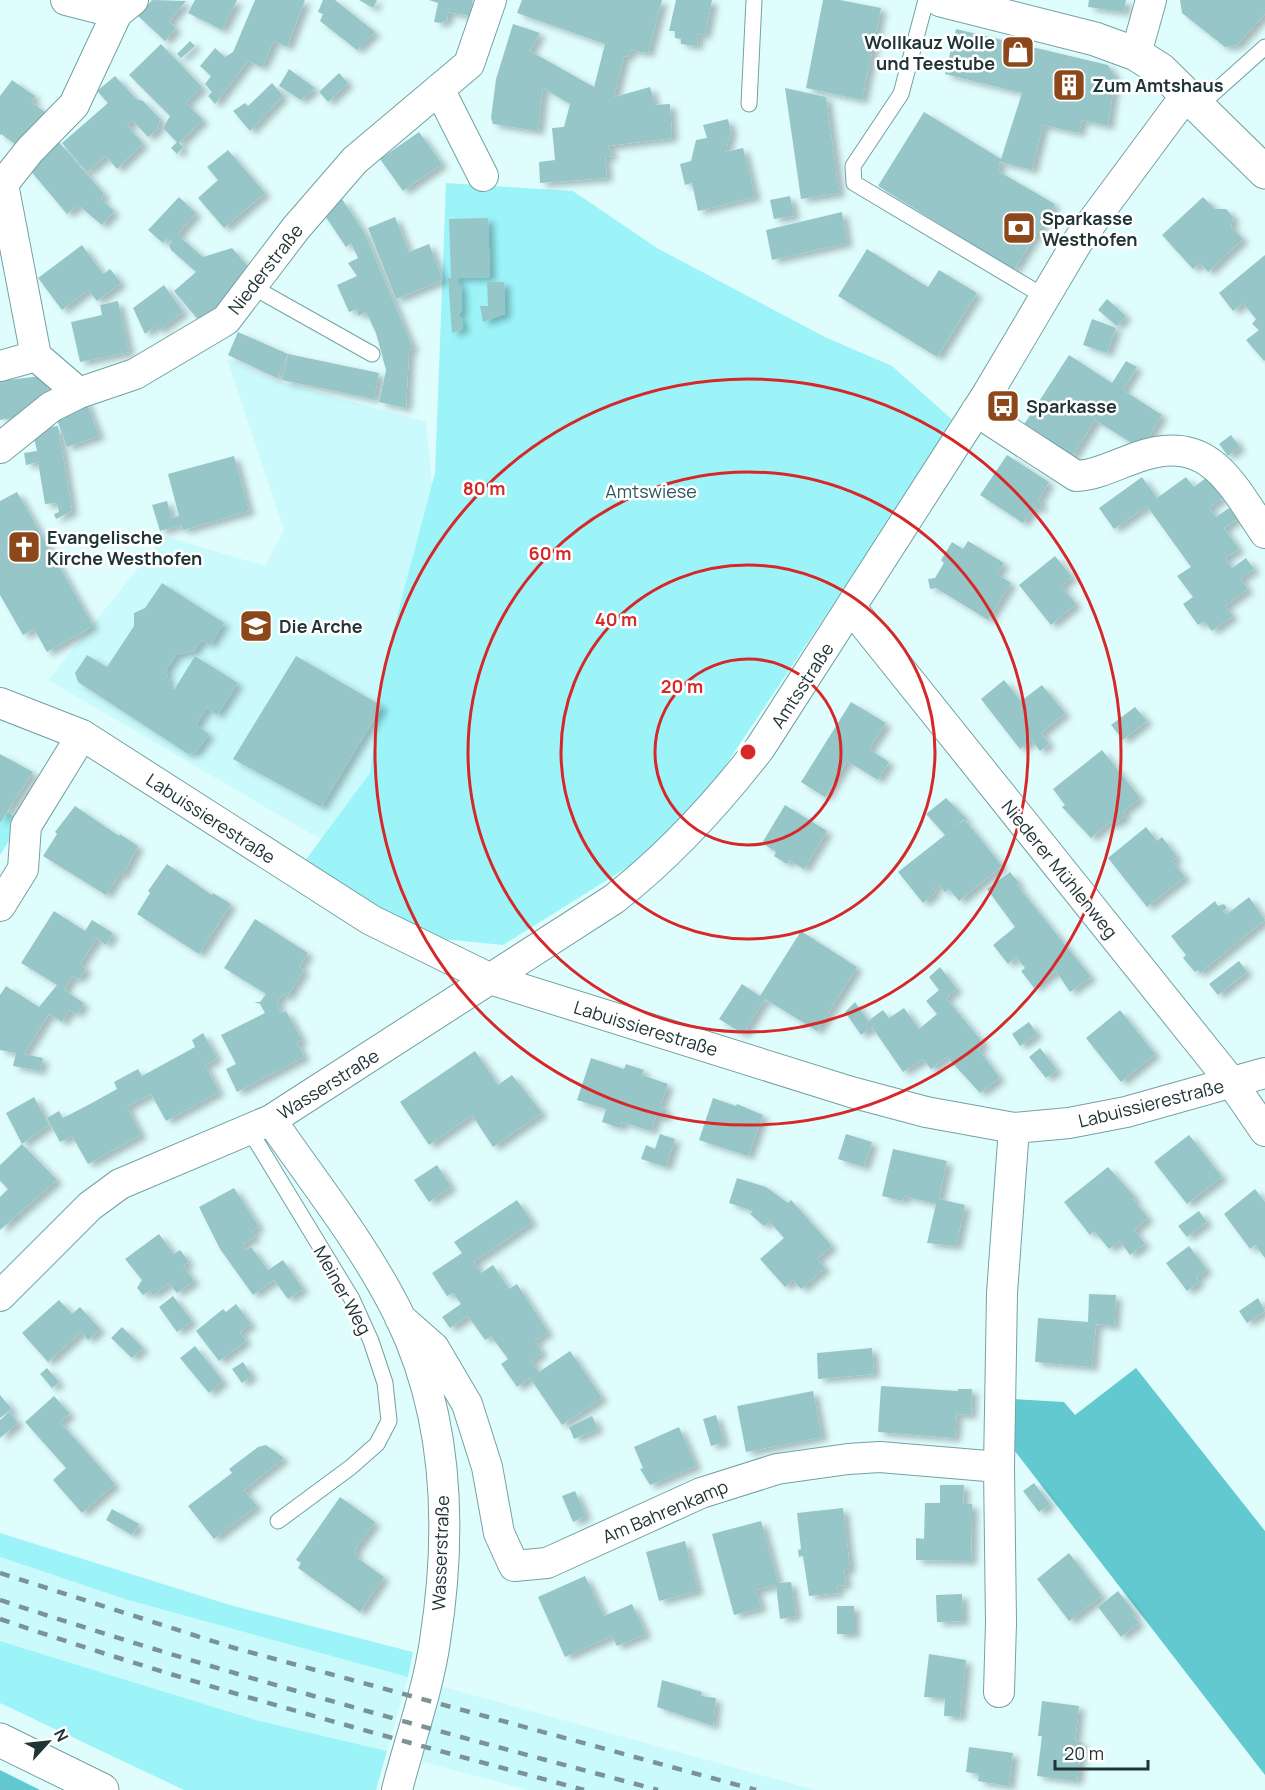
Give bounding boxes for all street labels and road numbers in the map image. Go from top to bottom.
street label: Niederstraße [222,219,308,319]
street label: Amtsstraße [765,638,839,732]
street label: Labuissierestraße [142,767,280,869]
street label: Niederer Mühlenweg [997,795,1123,943]
street label: Labuissierestraße [571,995,721,1061]
street label: Wasserstraße [273,1043,383,1125]
street label: Labuissierestraße [1076,1073,1226,1133]
street label: Meiner Weg [309,1241,377,1339]
street label: Am Bahrenkamp [599,1474,731,1548]
street label: Wasserstraße [426,1495,454,1611]

